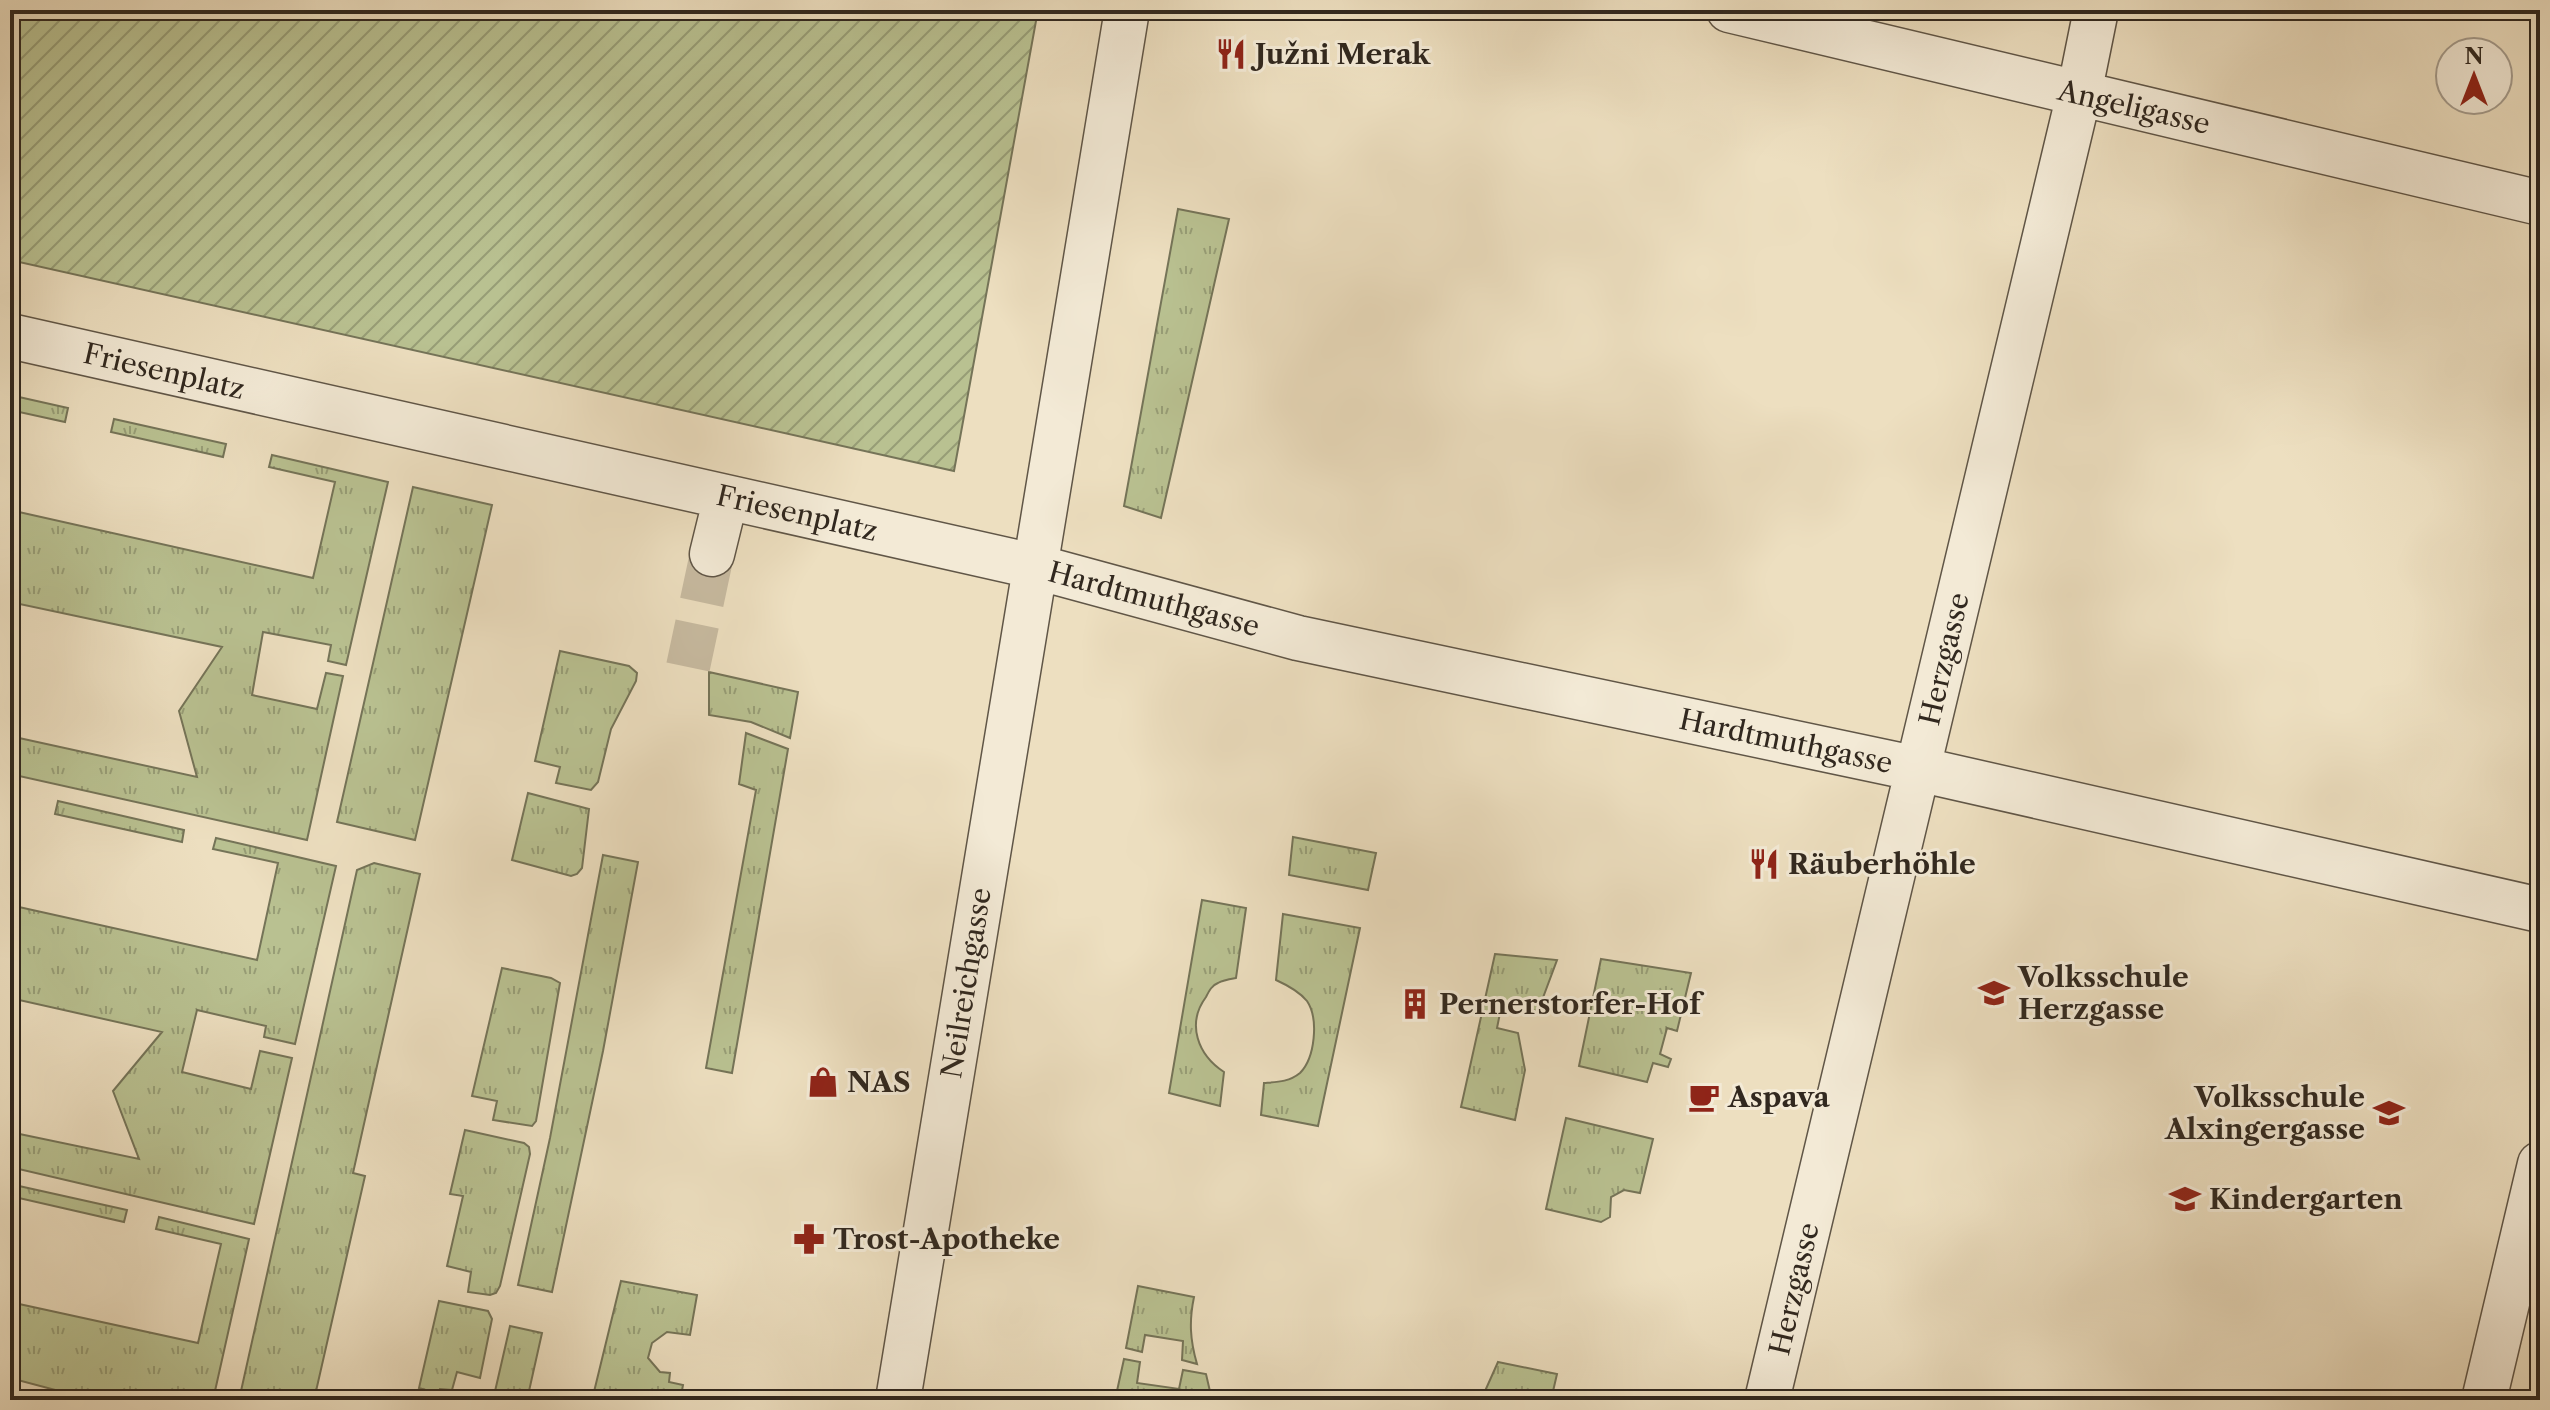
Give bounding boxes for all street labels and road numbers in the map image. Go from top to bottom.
street label: Angeligasse [2054,73,2213,141]
street label: Friesenplatz [80,336,248,406]
street label: Friesenplatz [713,478,881,548]
street label: Hardtmuthgasse [1045,554,1263,644]
street label: Herzgasse [1912,590,1976,728]
street label: Hardtmuthgasse [1676,702,1896,780]
street label: Neilreichgasse [934,885,998,1081]
street label: Herzgasse [1762,1220,1826,1358]

